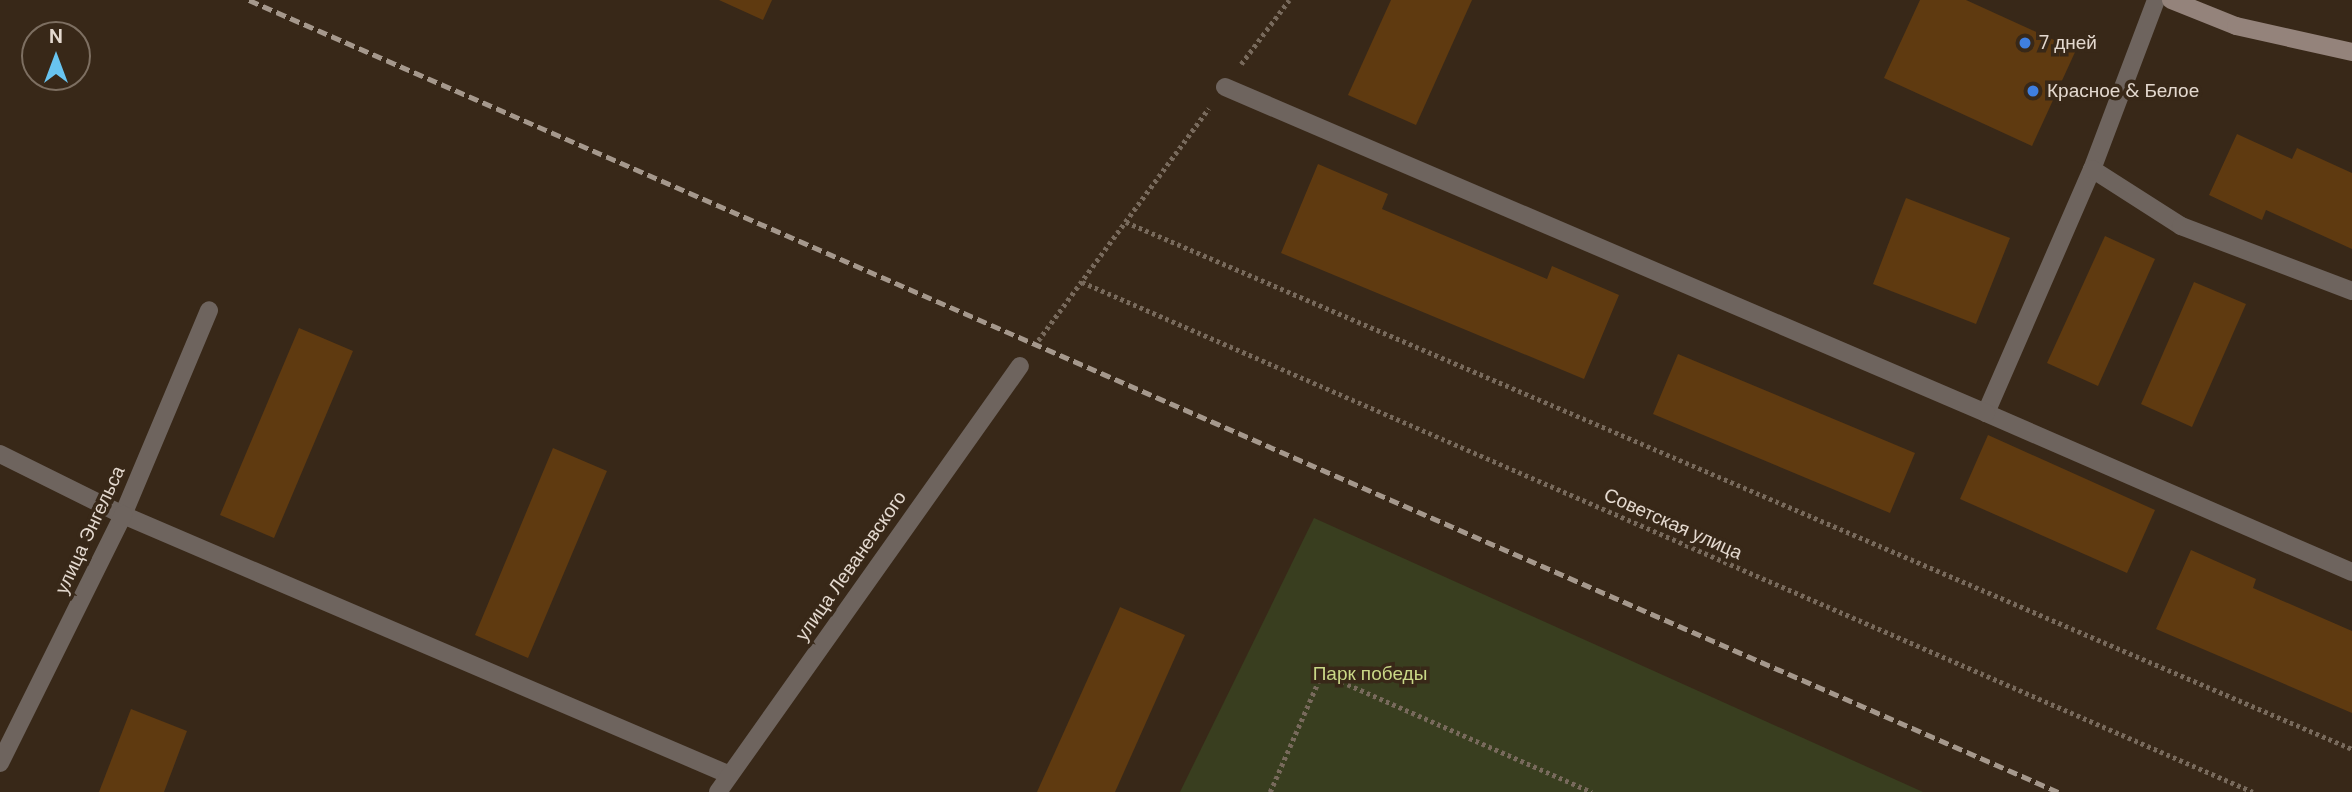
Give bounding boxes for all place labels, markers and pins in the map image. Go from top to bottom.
place label: 7 дней [2039,32,2097,54]
marker: 7 дней [2017,35,2033,51]
place label: Красное & Белое [2047,80,2199,102]
marker: Красное & Белое [2025,83,2041,99]

